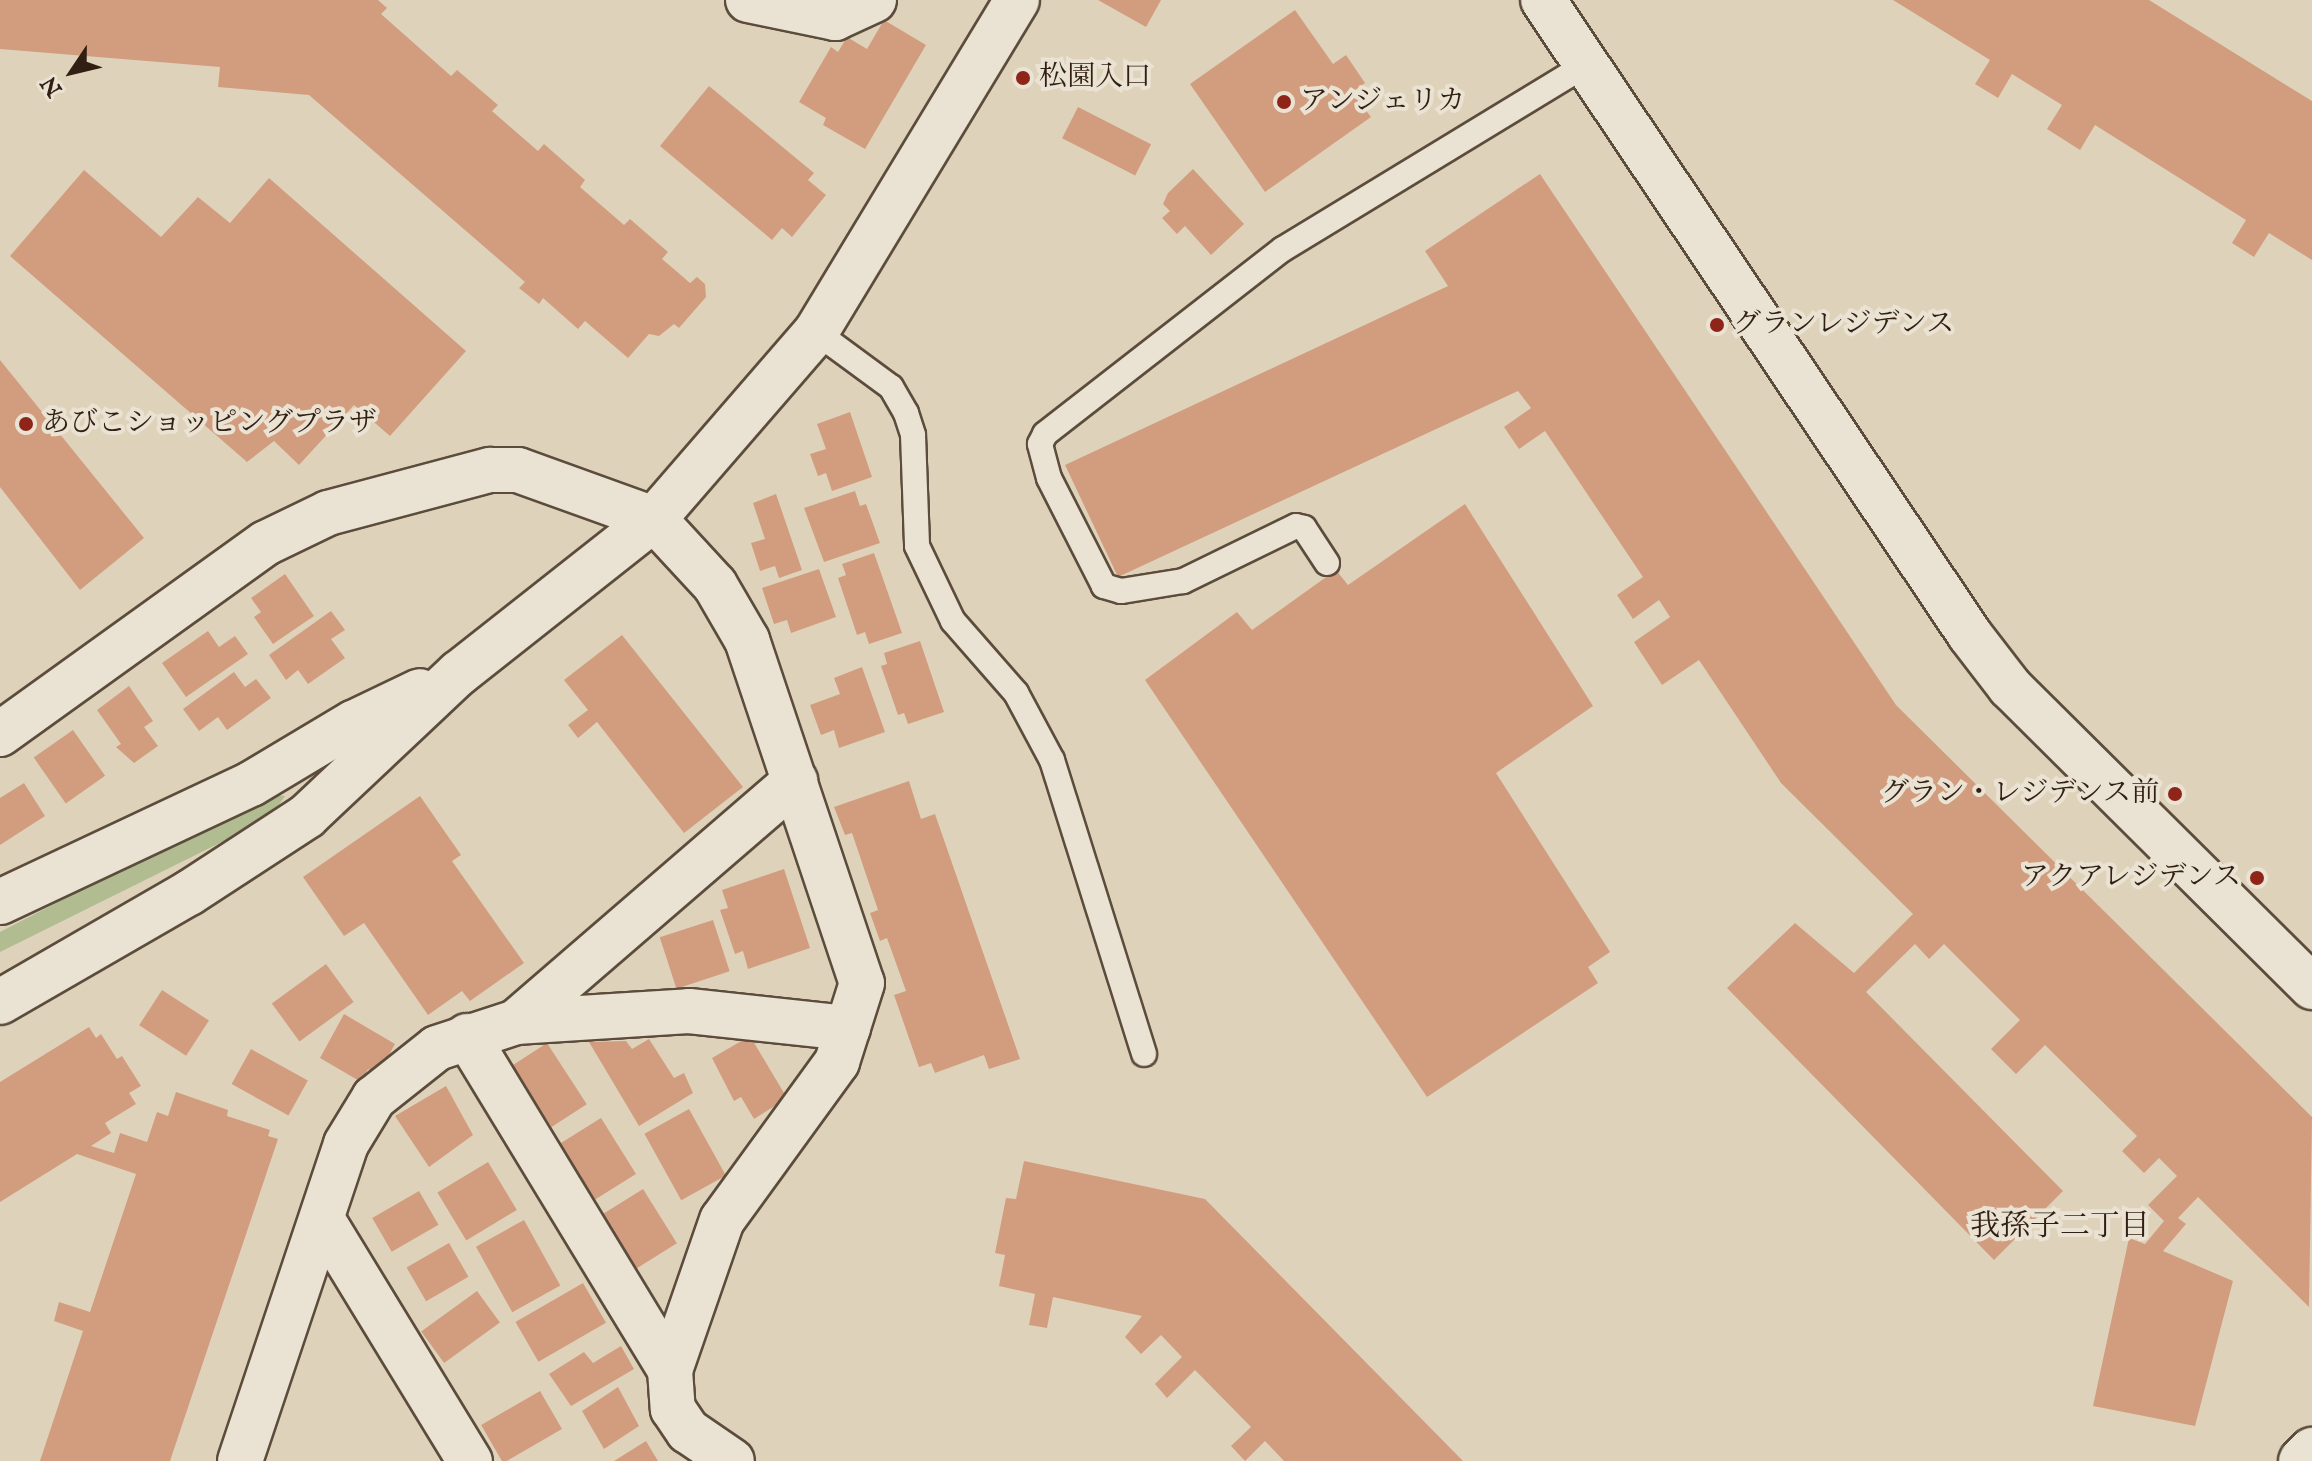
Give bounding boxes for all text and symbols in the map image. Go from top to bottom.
north arrow [32,32,112,112]
place label: 松園入口 [1039,61,1151,95]
marker: 松園入口 [1014,69,1032,87]
text: N [35,70,69,102]
place label: アンジェリカ [1300,85,1468,119]
marker: アンジェリカ [1275,93,1293,111]
place label: グランレジデンス [1733,308,1957,342]
marker: グランレジデンス [1708,316,1726,334]
place label: あびこショッピングプラザ [42,407,378,441]
marker: あびこショッピングプラザ [17,415,35,433]
place label: グラン・レジデンス前 [1879,777,2159,811]
marker: グラン・レジデンス前 [2166,785,2184,803]
place label: アクアレジデンス [2017,861,2241,895]
marker: アクアレジデンス [2248,869,2266,887]
district label: 我孫子二丁目 [1970,1209,2150,1245]

